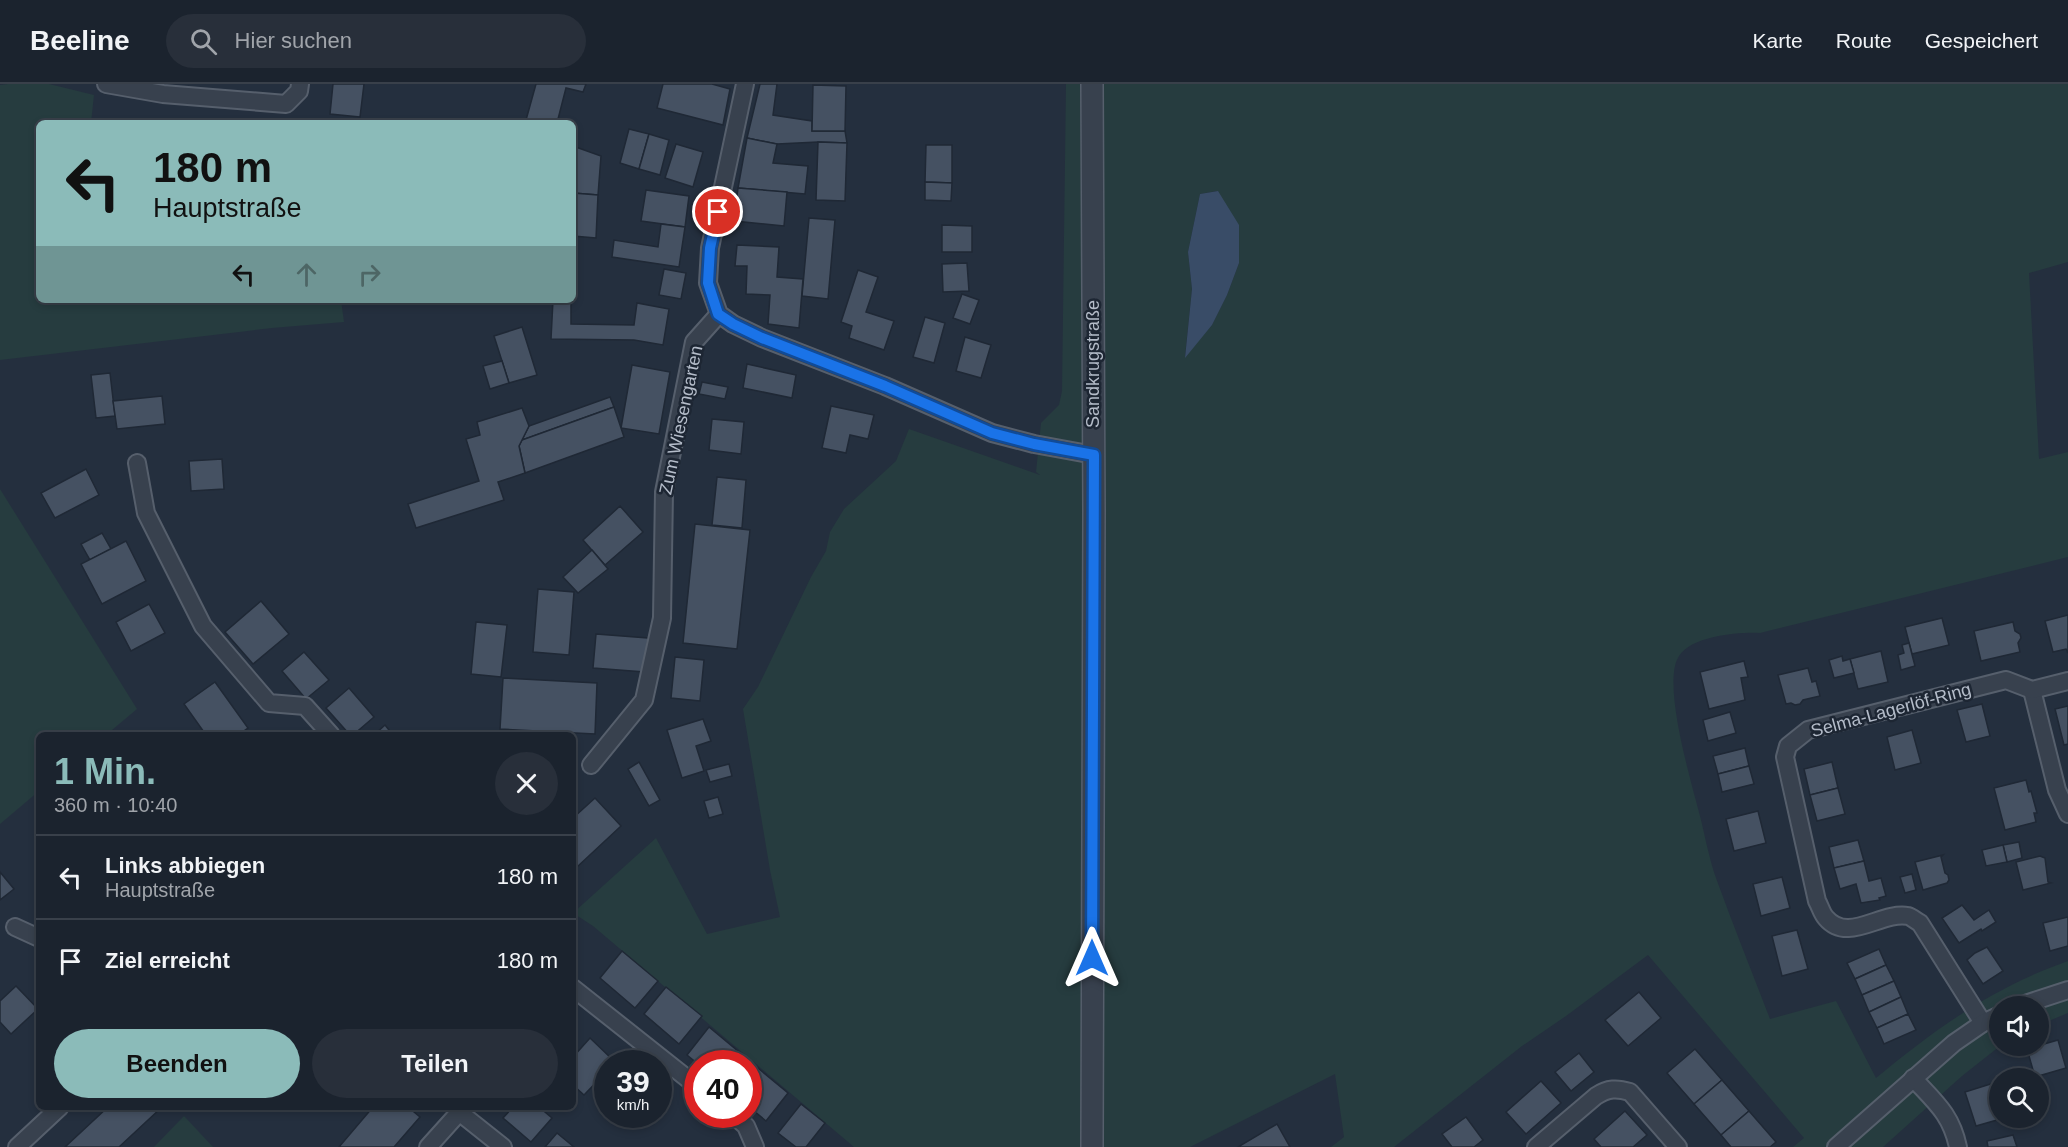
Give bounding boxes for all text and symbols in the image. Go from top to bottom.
search box [166,14,586,68]
text: Beeline [30,25,130,56]
icon: search [187,25,220,58]
text: Hier suchen [235,28,352,53]
text: Karte [1753,29,1803,52]
text: Route [1836,29,1892,52]
text: Gespeichert [1925,29,2038,52]
icon: left [54,144,132,222]
text: 180 m [153,144,272,191]
pin [692,186,743,237]
text: Hauptstraße [153,193,302,223]
icon: arrive [701,195,734,228]
icon: left [227,258,260,291]
icon: ahead [290,258,323,291]
icon: right [353,258,386,291]
street label: Sandkrugstraße [1083,300,1103,428]
street label: Zum Wiesengarten [655,344,707,496]
street label: Selma-Lagerlöf-Ring [1809,679,1973,741]
text: 1 Min. [54,751,156,792]
button: close [495,752,558,815]
text: 360 m · 10:40 [54,794,177,816]
text: Links abbiegen [105,853,265,878]
icon: left [54,861,87,894]
text: 180 m [497,864,558,889]
text: Hauptstraße [105,879,215,901]
position arrow [1060,926,1124,990]
icon: arrive [54,945,87,978]
text: Ziel erreicht [105,948,230,973]
text: 180 m [497,948,558,973]
map controls [1989,996,2049,1128]
button: sound [1989,996,2049,1056]
button: Beenden [54,1029,300,1098]
button: Teilen [312,1029,558,1098]
speed limit sign: 40 [684,1050,762,1128]
text: 39 [616,1065,650,1098]
button: search [1989,1068,2049,1128]
text: km/h [617,1096,649,1113]

